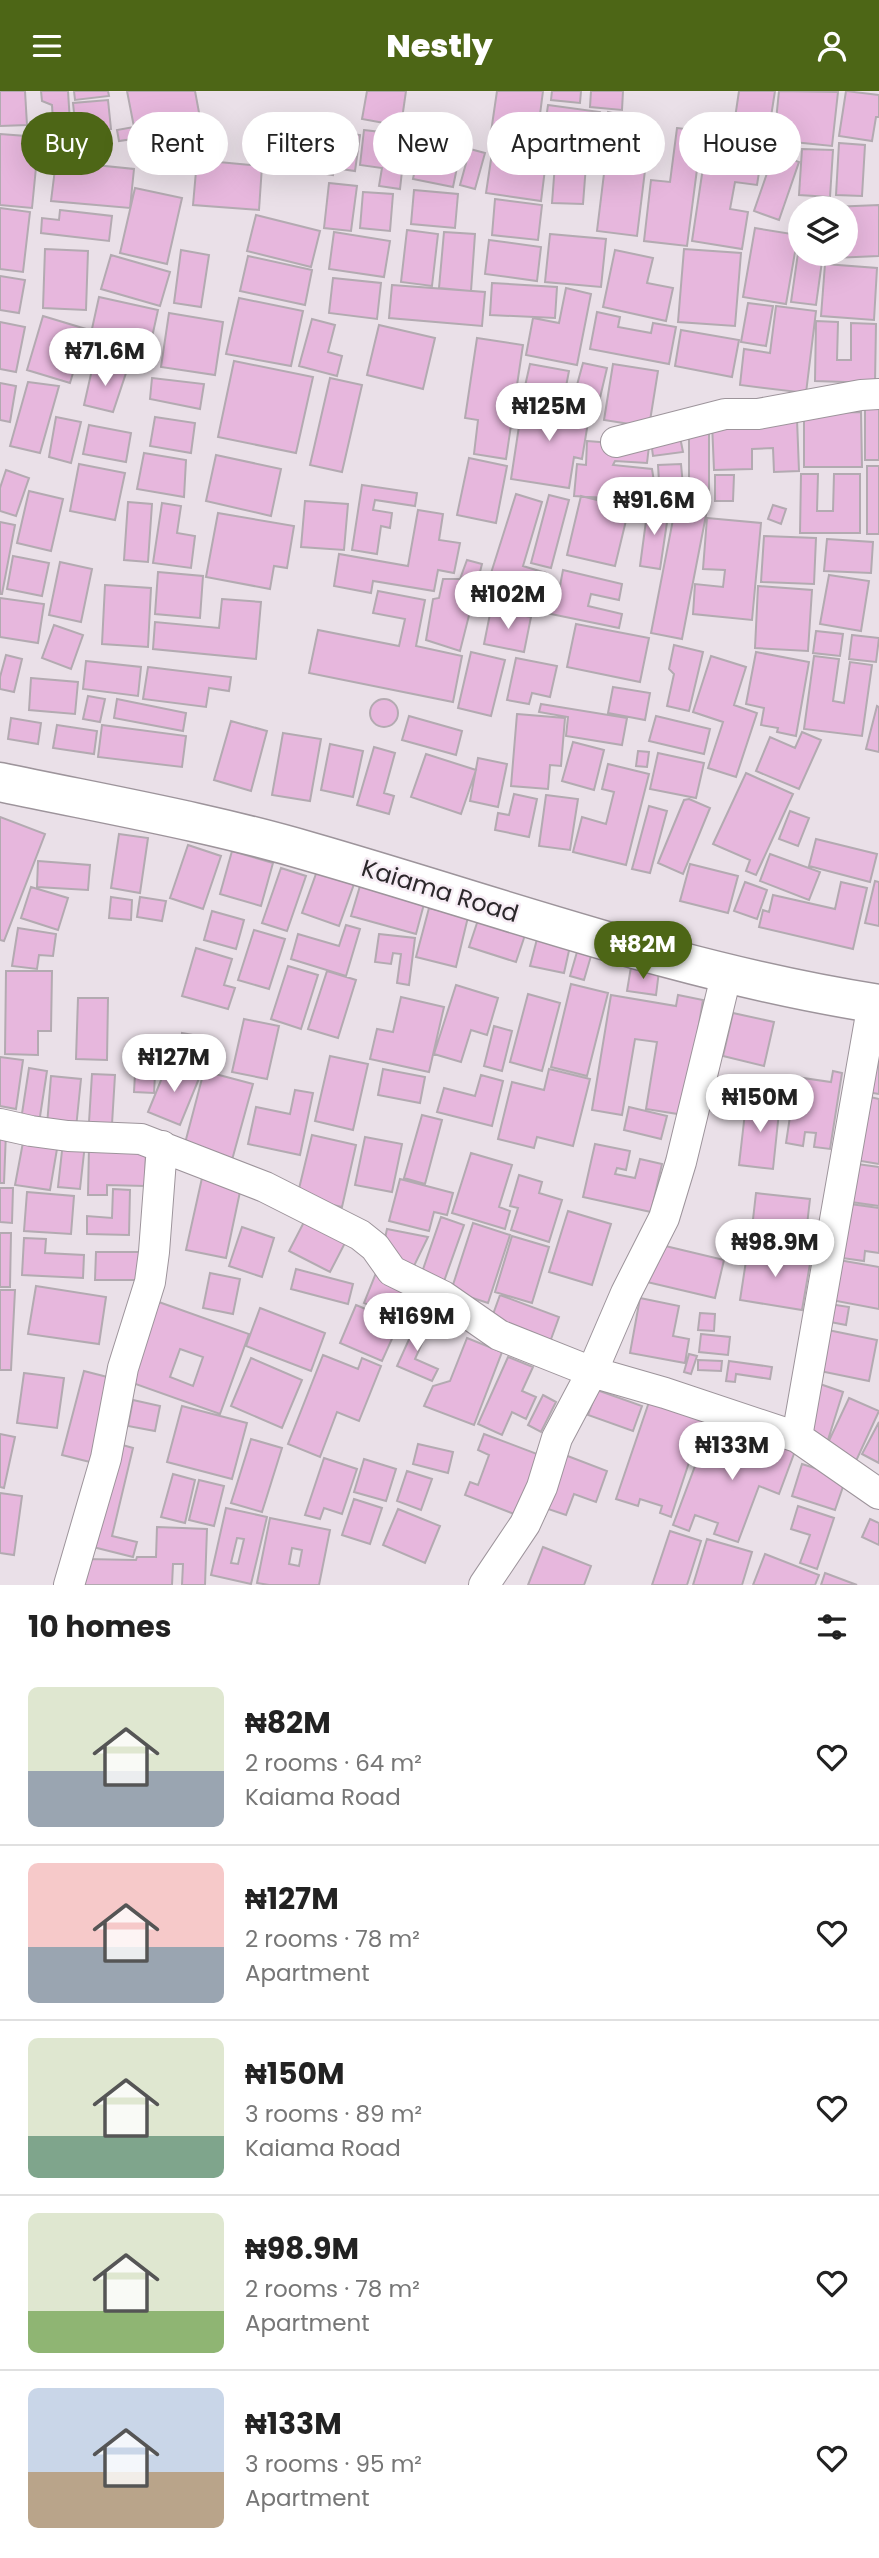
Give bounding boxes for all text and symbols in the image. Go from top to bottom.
text: Nestly [386,23,493,68]
icon: menu [28,27,66,65]
icon: person [813,27,851,65]
chip: Buy [21,112,113,175]
chip: Rent [127,112,228,175]
chip: Filters [242,112,359,175]
chip: New [373,112,473,175]
chip: Apartment [487,112,665,175]
chip: House [679,112,801,175]
map controls [788,196,858,266]
button: layers [788,196,858,266]
pin: ₦71.6M [48,329,162,388]
text: ₦71.6M [65,335,145,367]
pin: ₦125M [500,383,598,443]
text: ₦125M [512,390,586,422]
pin: ₦91.6M [597,477,711,537]
text: ₦91.6M [613,484,695,516]
pin: ₦102M [459,571,557,631]
text: ₦102M [471,578,545,610]
street label: Kaiama Road [358,851,523,930]
pin: ₦82M [602,921,684,981]
text: ₦82M [610,928,676,960]
pin: ₦127M [125,1035,223,1094]
text: ₦127M [138,1041,210,1073]
pin: ₦150M [711,1075,809,1134]
text: ₦150M [722,1081,798,1113]
pin: ₦98.9M [718,1219,832,1279]
text: ₦98.9M [731,1226,819,1258]
pin: ₦169M [368,1293,466,1353]
text: ₦169M [379,1300,455,1332]
pin: ₦133M [683,1423,781,1482]
text: ₦133M [695,1429,769,1461]
text: 10 homes [28,1605,172,1648]
icon: filters [813,1608,851,1646]
text: ₦82M [245,1701,331,1744]
icon: home [84,1715,168,1799]
icon: heart [813,1738,851,1776]
text: 2 rooms · 64 m² [245,1747,422,1779]
text: Kaiama Road [245,1781,401,1813]
text: ₦127M [245,1877,339,1920]
icon: home [84,1891,168,1975]
icon: heart [813,1914,851,1952]
text: 2 rooms · 78 m² [245,1923,420,1955]
text: Apartment [245,1957,370,1989]
text: ₦150M [245,2052,345,2095]
icon: home [84,2066,168,2150]
icon: heart [813,2089,851,2127]
text: 3 rooms · 89 m² [245,2098,422,2130]
text: Kaiama Road [245,2132,401,2164]
text: ₦98.9M [245,2227,359,2270]
icon: home [84,2241,168,2325]
icon: heart [813,2264,851,2302]
text: 2 rooms · 78 m² [245,2273,420,2305]
text: Apartment [245,2307,370,2339]
text: ₦133M [245,2402,342,2445]
icon: home [84,2416,168,2500]
icon: heart [813,2439,851,2477]
text: 3 rooms · 95 m² [245,2448,422,2480]
text: Apartment [245,2482,370,2514]

